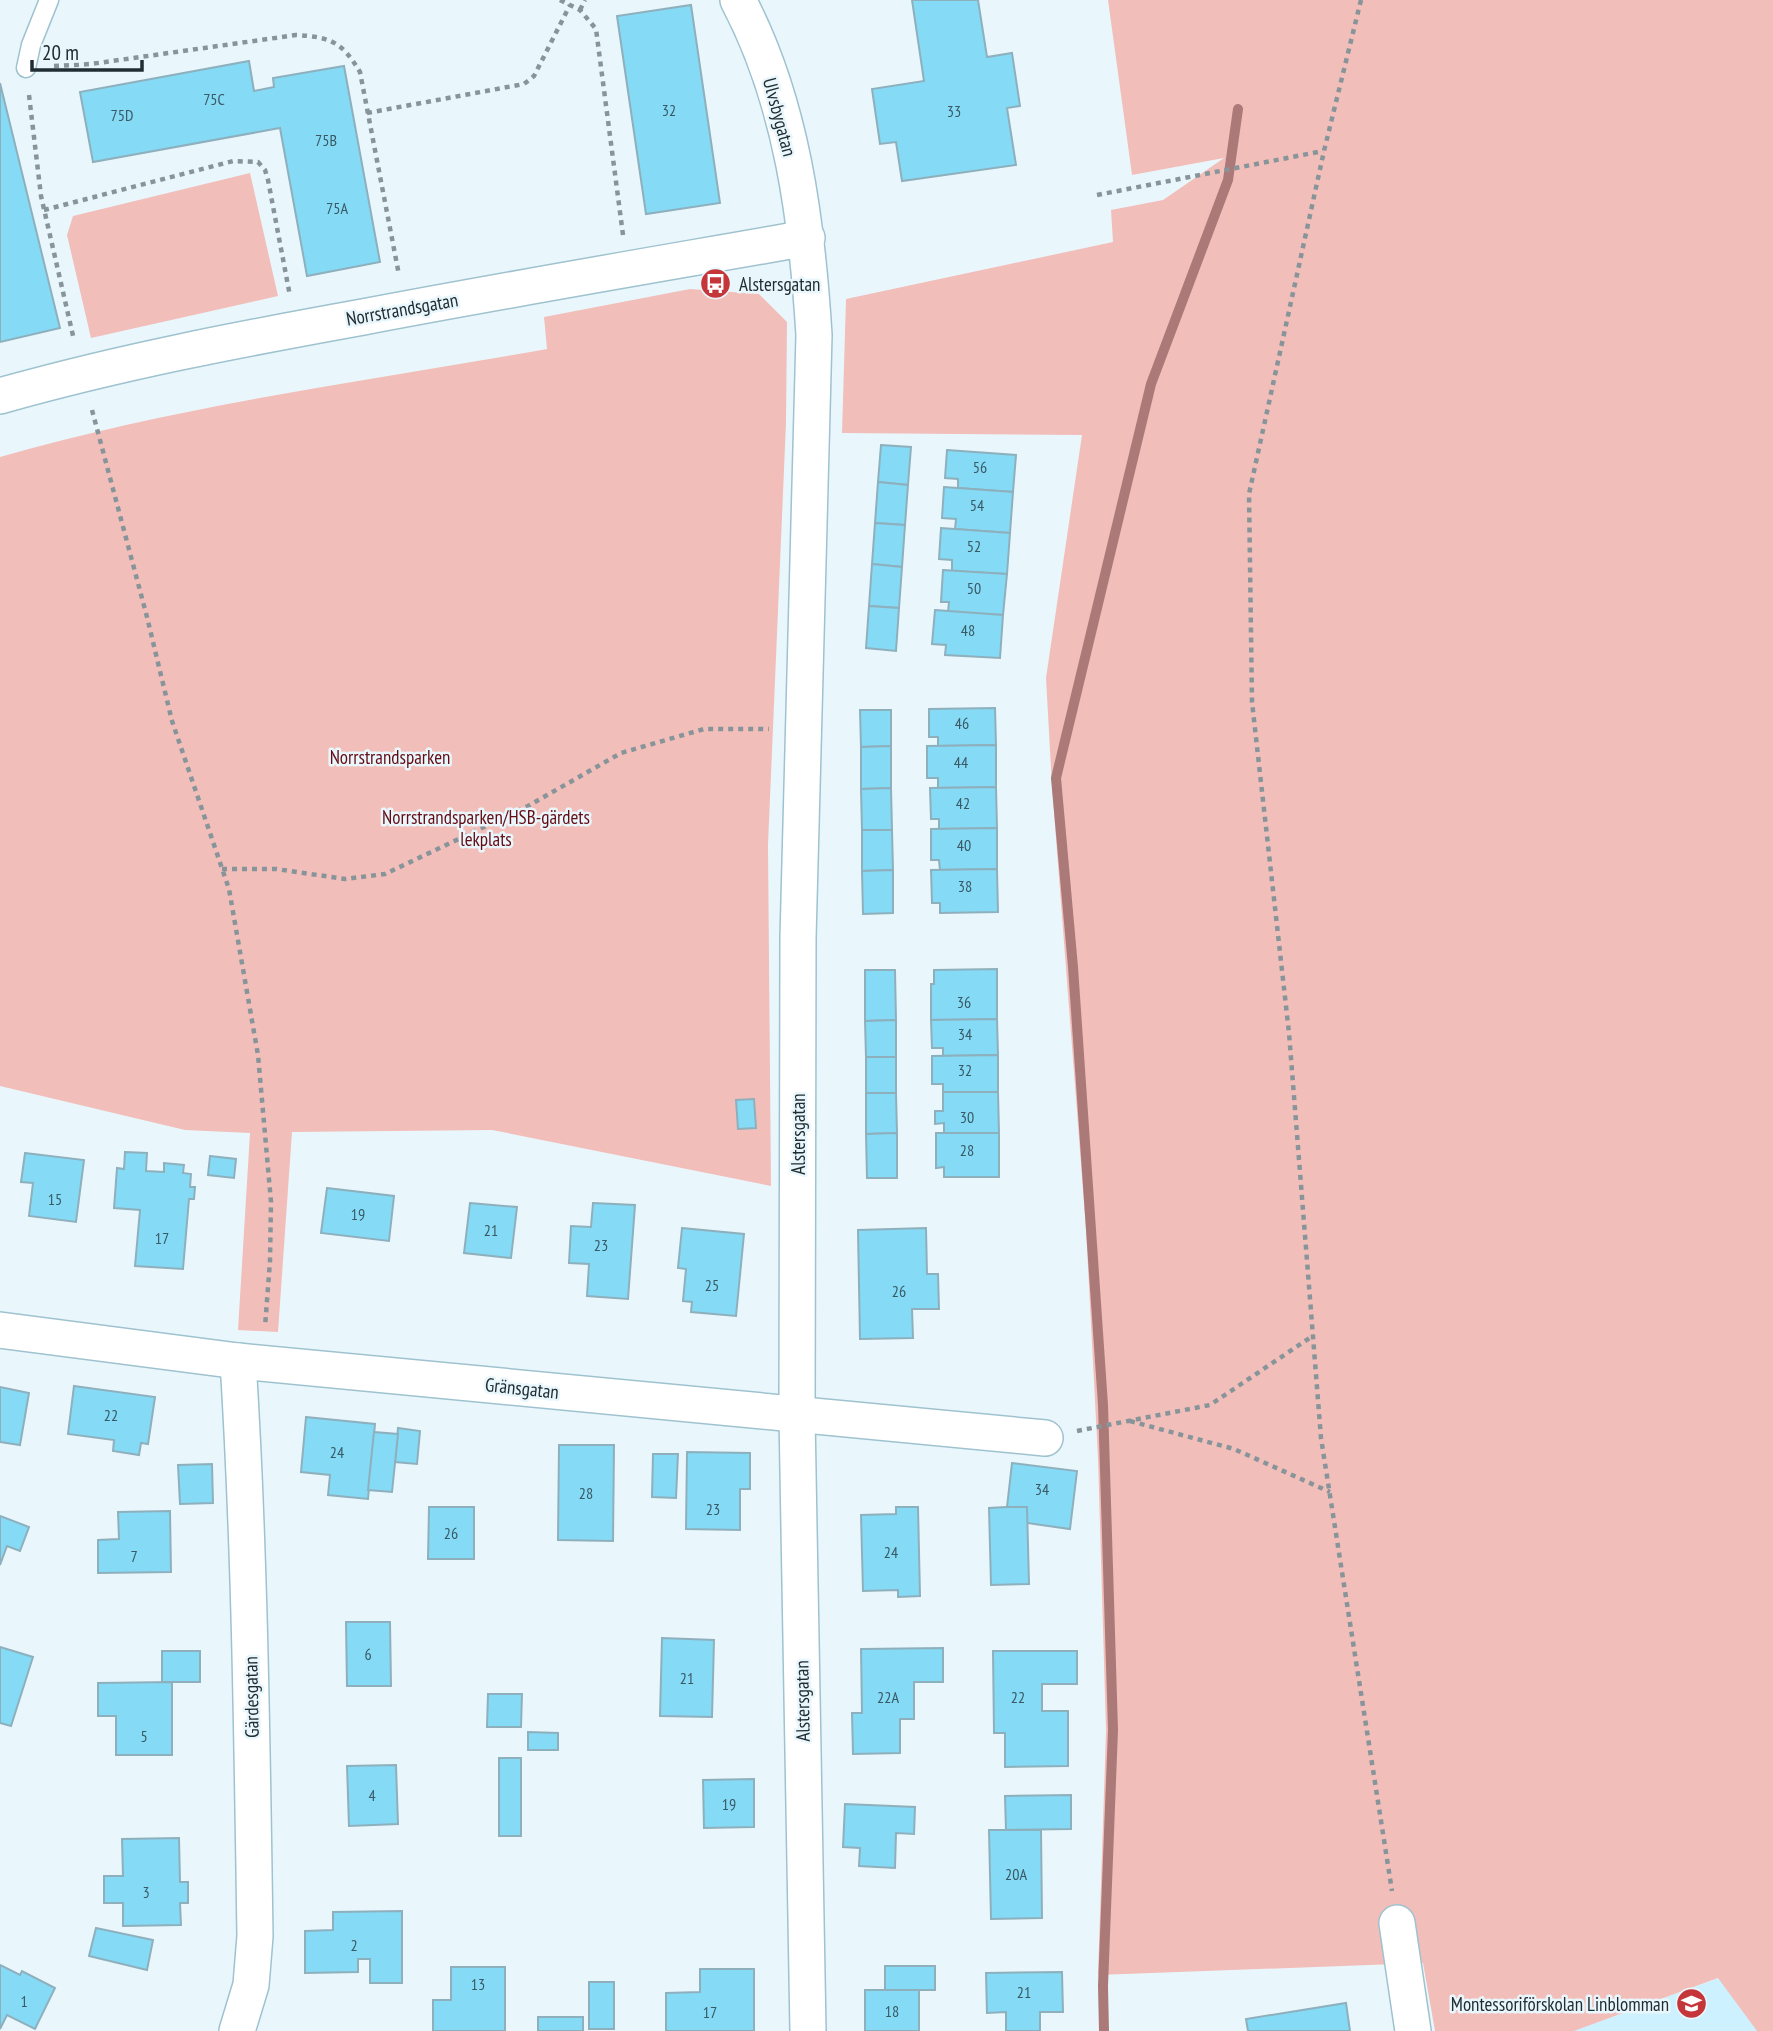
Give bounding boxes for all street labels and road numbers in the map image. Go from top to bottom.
street label: Ulvsbygatan [758,75,802,159]
street label: Norrstrandsgatan [344,287,460,331]
street label: Alstersgatan [786,1093,810,1175]
street label: Gränsgatan [484,1372,560,1404]
street label: Gärdesgatan [238,1656,264,1738]
street label: Alstersgatan [789,1660,815,1742]

